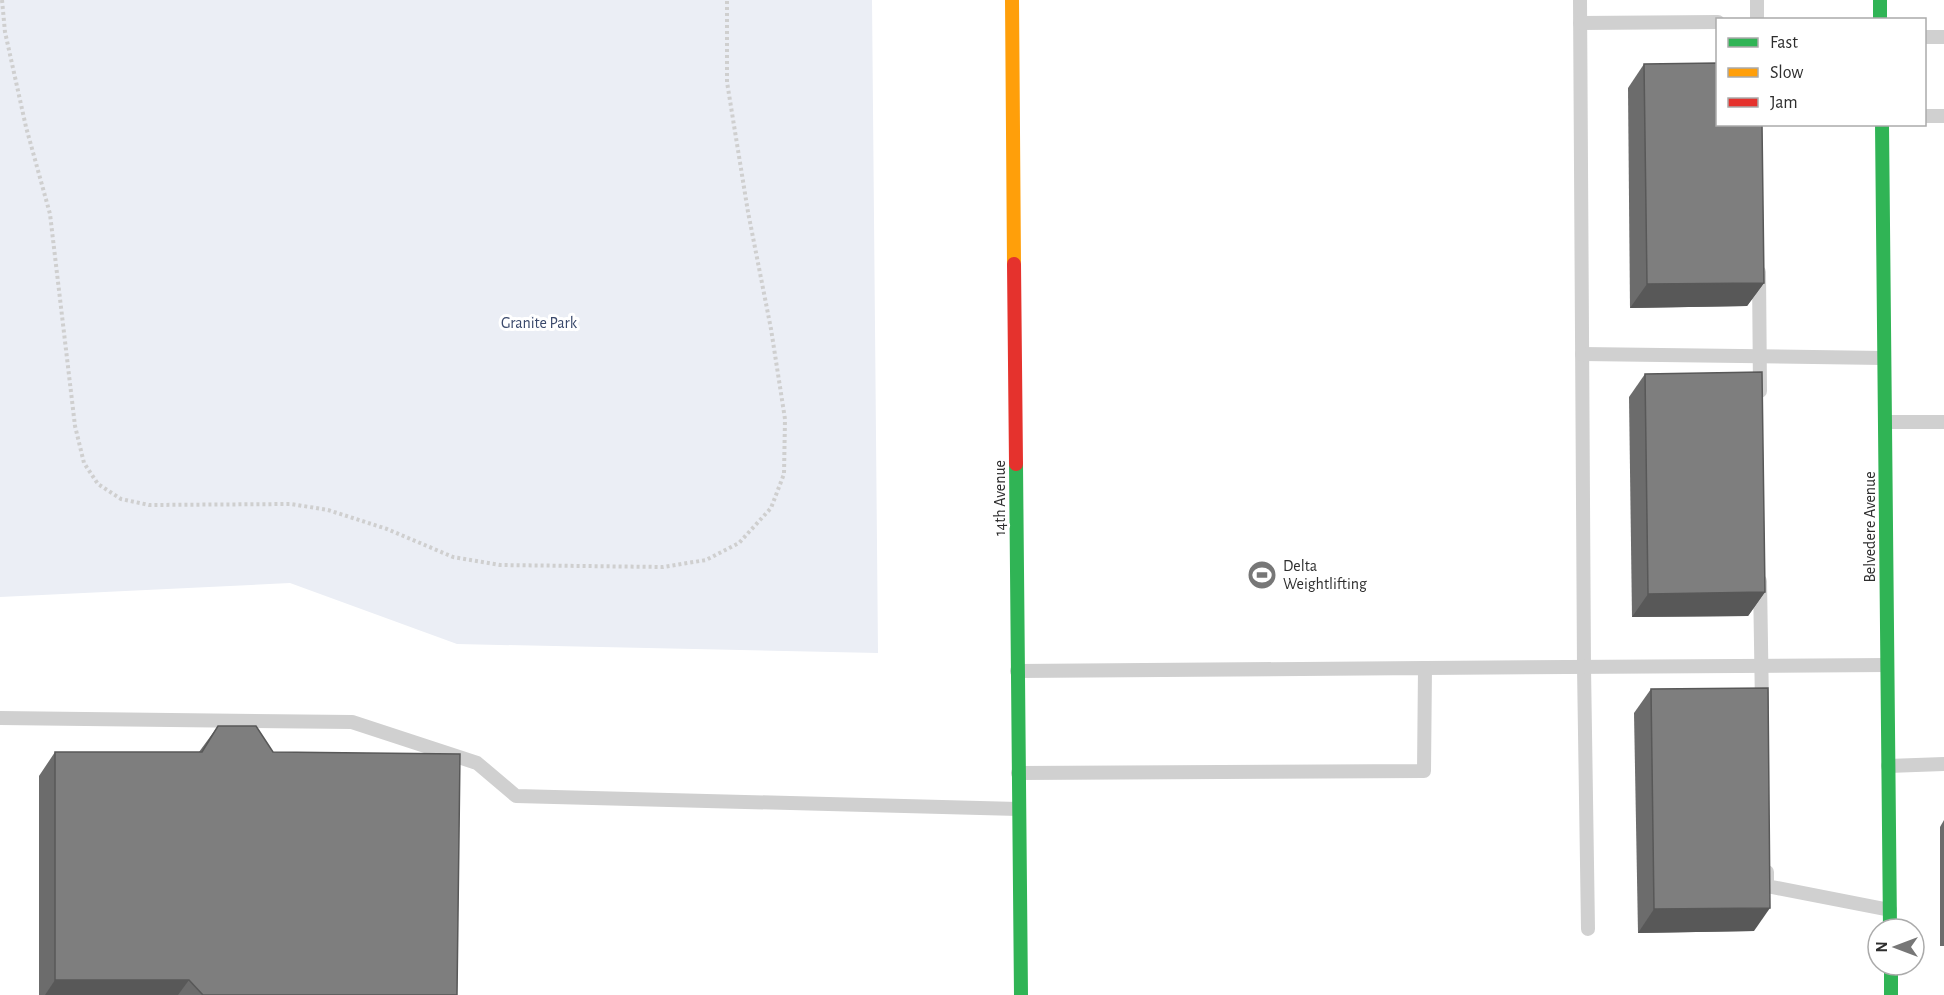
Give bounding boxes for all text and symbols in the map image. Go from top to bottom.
legend [1716,18,1926,126]
text: Fast [1770,34,1798,52]
text: Slow [1770,64,1803,82]
text: Jam [1770,94,1798,112]
park label: Granite Park [501,315,578,331]
street label: 14th Avenue [992,460,1008,536]
street label: Belvedere Avenue [1862,471,1878,583]
place label: Delta Weightlifting [1283,558,1367,592]
sports icon: Delta Weightlifting [1246,559,1278,591]
north arrow [1866,917,1926,977]
text: N [1874,941,1890,953]

